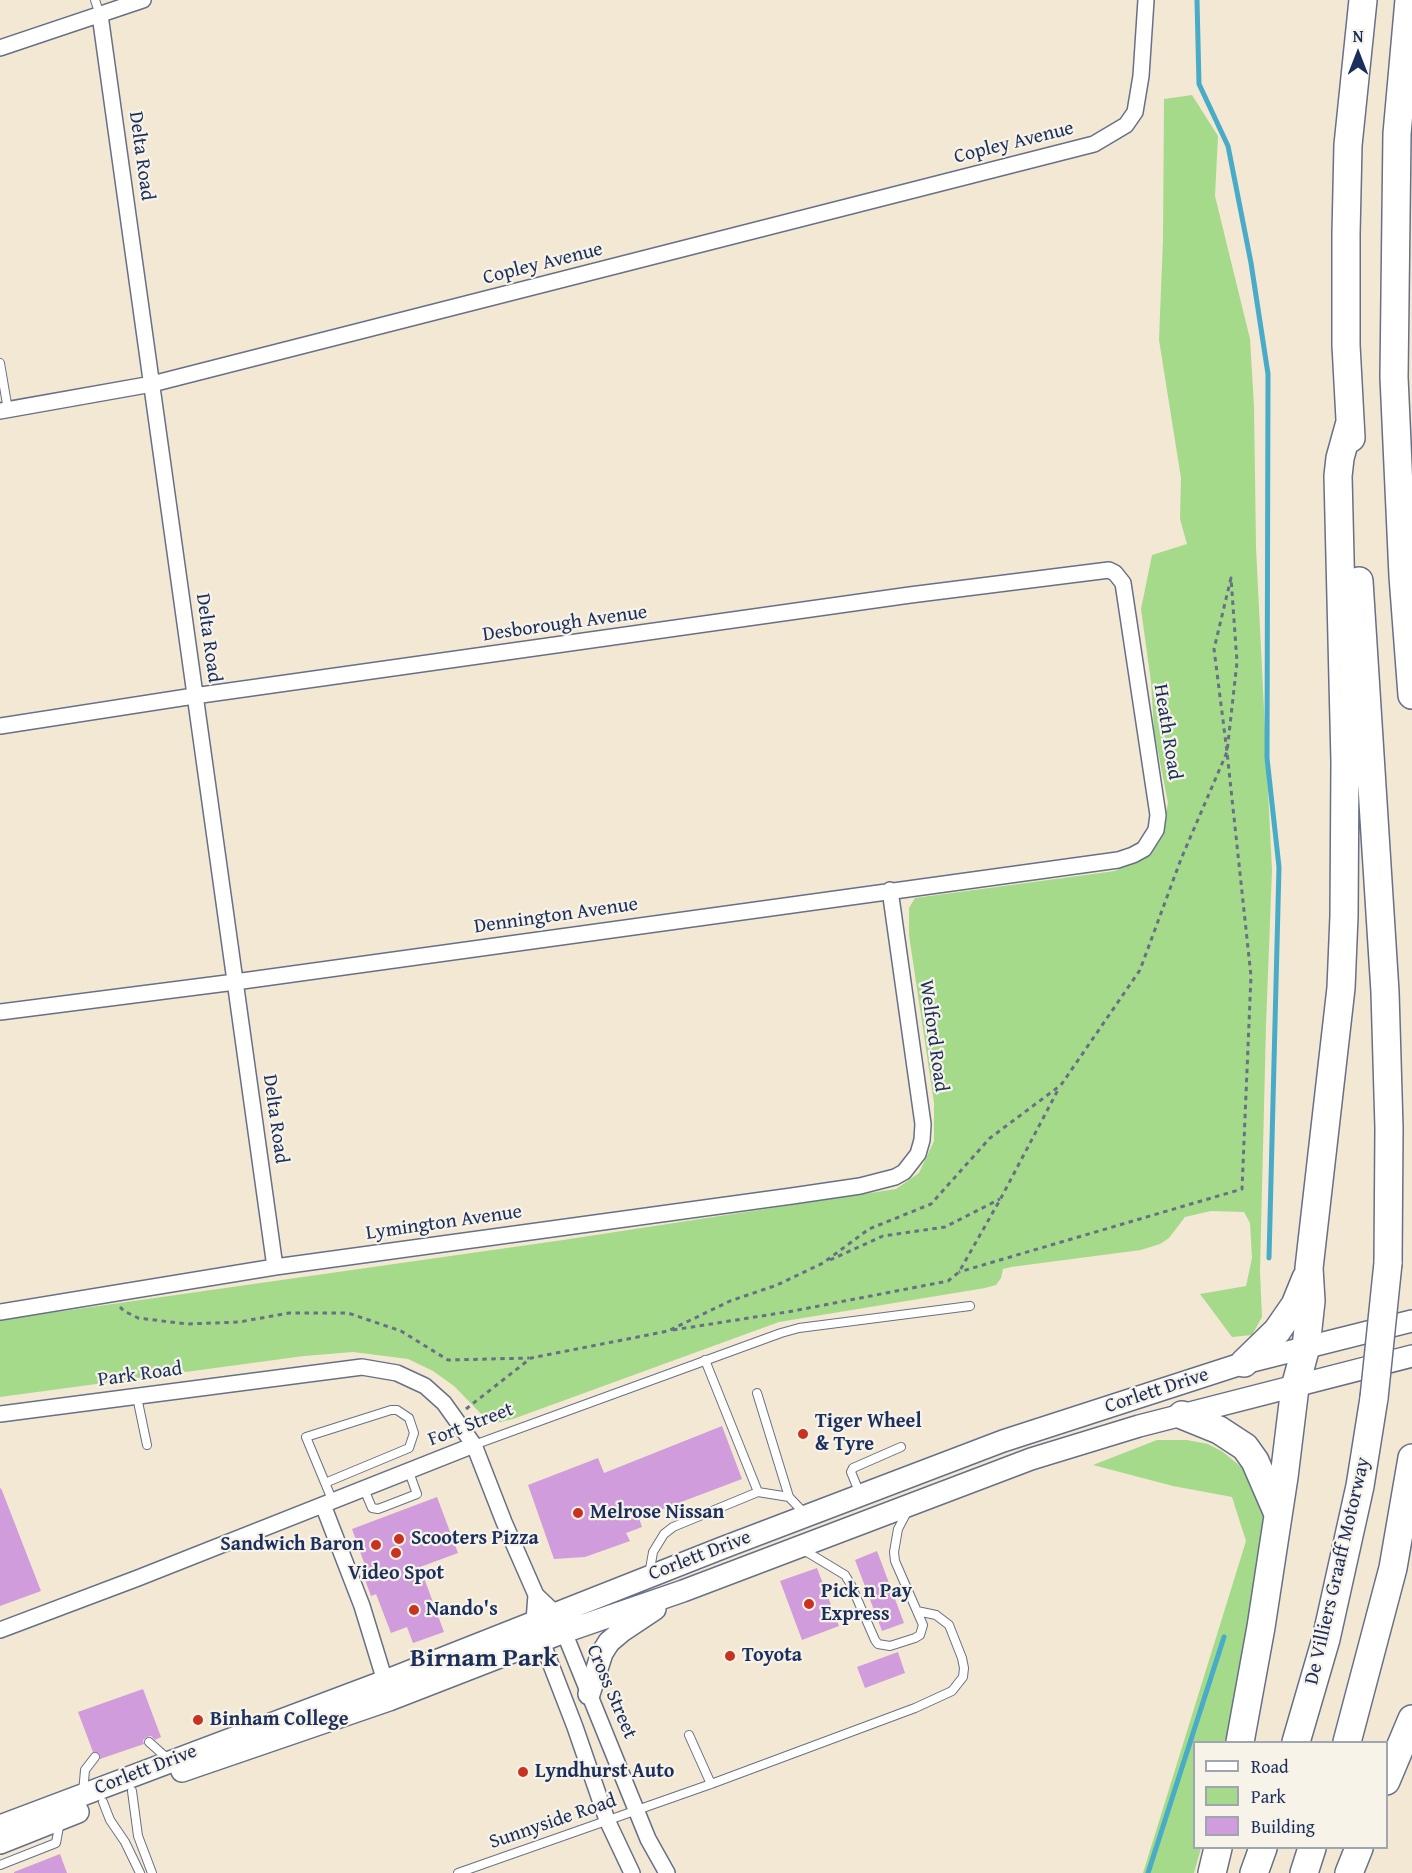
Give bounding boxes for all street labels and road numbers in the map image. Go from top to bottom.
street label: Delta Road [123,110,159,202]
street label: Copley Avenue [952,117,1076,169]
street label: Copley Avenue [481,238,605,290]
street label: Delta Road [190,592,226,684]
street label: Desborough Avenue [481,601,649,647]
street label: Heath Road [1148,682,1186,782]
street label: Dennington Avenue [473,893,639,939]
street label: Welford Road [913,978,953,1094]
street label: Delta Road [257,1073,293,1165]
street label: Lymington Avenue [364,1200,524,1246]
street label: Park Road [96,1357,184,1393]
street label: Corlett Drive [1102,1363,1212,1419]
street label: Fort Street [425,1398,517,1452]
street label: De Villiers Graaff Motorway [1300,1455,1376,1687]
street label: Corlett Drive [645,1525,755,1587]
street label: Cross Street [580,1641,642,1743]
street label: Corlett Drive [91,1739,201,1801]
street label: Sunnyside Road [486,1789,620,1855]

